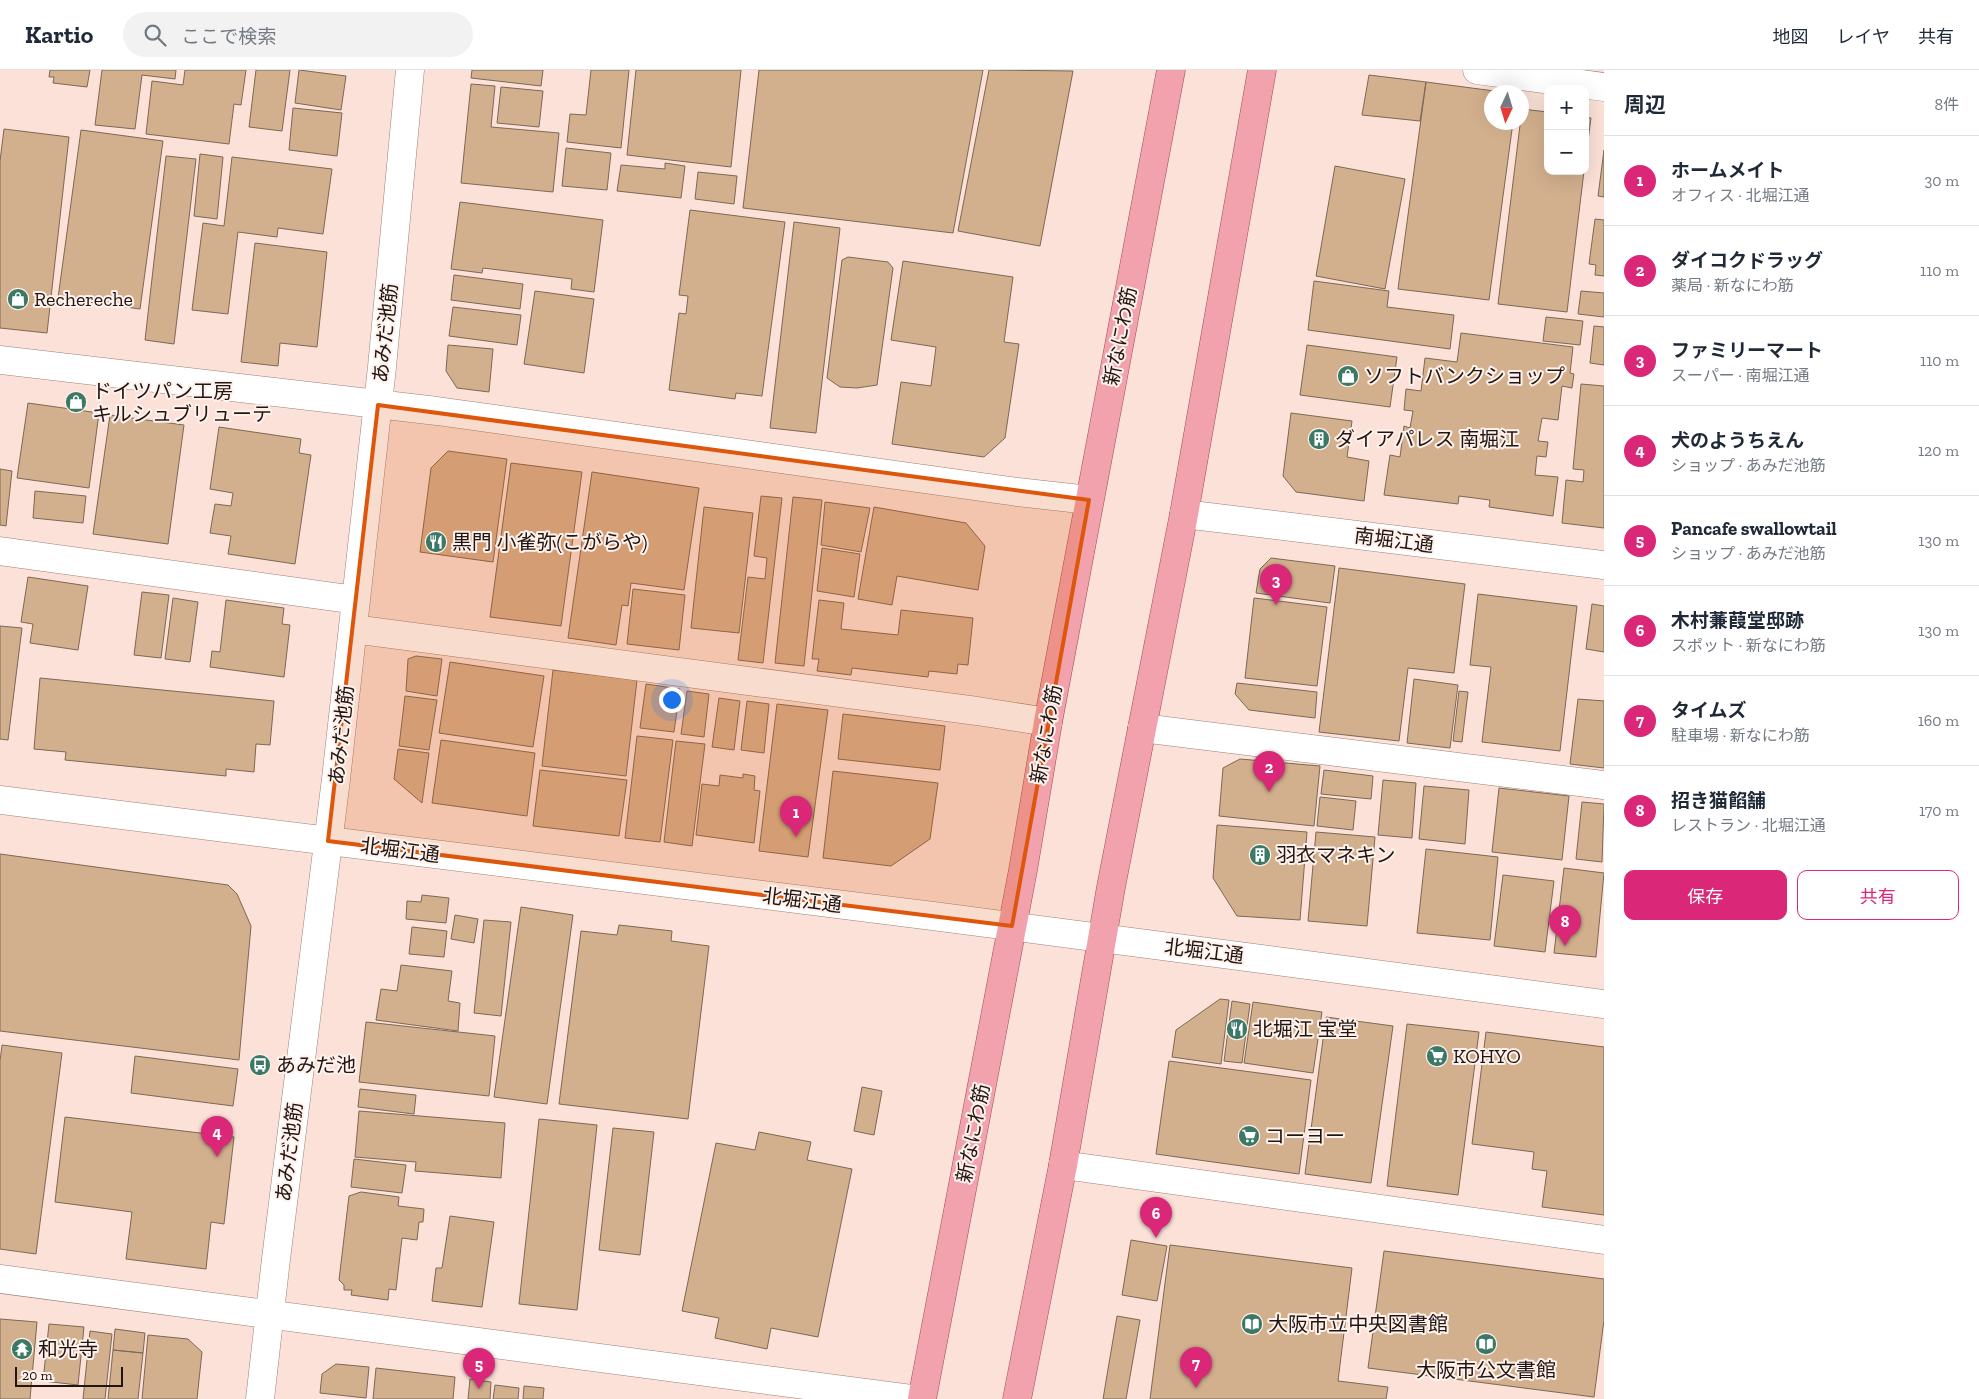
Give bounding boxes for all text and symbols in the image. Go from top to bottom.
search box [123,12,473,57]
text: Kartio [25,20,93,49]
icon: search [141,21,169,49]
text: ここで検索 [181,25,276,48]
text: 地図 [1773,26,1809,48]
text: レイヤ [1837,26,1890,48]
text: 共有 [1918,26,1954,48]
north arrow [1484,85,1529,130]
map controls [1544,85,1589,175]
button: + [1544,85,1589,130]
text: 周辺 [1624,92,1666,117]
text: 8件 [1934,95,1959,114]
button: − [1544,130,1589,175]
text: ホームメイト [1671,159,1784,182]
text: 1 [1637,171,1643,190]
text: 30 m [1925,171,1959,190]
text: オフィス · 北堀江通 [1671,186,1809,205]
text: ダイコクドラッグ [1671,249,1823,272]
text: 2 [1636,261,1644,280]
text: 110 m [1920,261,1959,280]
text: 薬局 · 新なにわ筋 [1671,276,1794,295]
street label: あみだ池筋 [368,282,402,384]
street label: 新なにわ筋 [1099,285,1141,387]
shop icon: Rechereche [6,287,30,311]
place label: Rechereche [34,287,133,311]
text: ファミリーマート [1671,339,1823,362]
text: 3 [1636,351,1644,370]
text: 110 m [1920,351,1959,370]
shop icon: ソフトバンクショップ [1336,364,1360,388]
place label: ソフトバンクショップ [1364,364,1565,388]
text: スーパー · 南堀江通 [1671,366,1810,385]
place label: ドイツパン工房 キルシュブリューテ [92,379,272,426]
shop icon: ドイツパン工房 キルシュブリューテ [64,390,88,414]
building icon: ダイアパレス 南堀江 [1307,427,1331,451]
place label: ダイアパレス 南堀江 [1335,427,1519,451]
text: 犬のようちえん [1671,429,1804,452]
text: 4 [1635,441,1645,460]
text: 120 m [1918,441,1959,460]
text: ショップ · あみだ池筋 [1671,456,1826,475]
text: Pancafe swallowtail [1671,517,1837,540]
street label: 南堀江通 [1353,523,1435,557]
restaurant icon: 黒門 小雀弥(こがらや) [424,530,448,554]
place label: 黒門 小雀弥(こがらや) [452,530,648,554]
text: 5 [1636,531,1644,550]
text: 130 m [1918,531,1959,550]
text: ショップ · あみだ池筋 [1671,544,1826,563]
pin: 3 [1260,564,1292,605]
text: 木村蒹葭堂邸跡 [1671,609,1804,632]
text: 6 [1636,621,1644,640]
text: 130 m [1918,621,1959,640]
text: スポット · 新なにわ筋 [1671,636,1826,655]
street label: 新なにわ筋 [1025,683,1067,785]
street label: あみだ池筋 [324,684,358,786]
your location [659,687,685,713]
text: タイムズ [1671,699,1747,722]
text: 7 [1636,711,1644,730]
text: 160 m [1918,711,1959,730]
text: 駐車場 · 新なにわ筋 [1671,726,1810,745]
pin: 2 [1253,751,1285,792]
text: 招き猫餡舗 [1671,789,1766,812]
pin: 1 [780,796,812,837]
text: 8 [1636,801,1644,820]
text: 170 m [1919,801,1959,820]
text: レストラン · 北堀江通 [1671,816,1826,835]
street label: 北堀江通 [359,833,441,867]
building icon: 羽衣マネキン [1248,843,1272,867]
place label: 羽衣マネキン [1276,843,1395,867]
button: 保存 [1624,870,1787,920]
button: 共有 [1797,870,1959,920]
street label: 北堀江通 [761,883,843,917]
pin: 8 [1549,905,1581,946]
street label: 北堀江通 [1163,934,1245,968]
restaurant icon: 北堀江 宝堂 [1225,1017,1249,1041]
place label: 北堀江 宝堂 [1253,1017,1358,1041]
supermarket icon: KOHYO [1425,1044,1449,1068]
place label: KOHYO [1453,1044,1521,1068]
bus stop icon: あみだ池 [248,1053,272,1077]
place label: あみだ池 [276,1053,356,1077]
street label: 新なにわ筋 [952,1082,994,1184]
street label: あみだ池筋 [271,1101,307,1203]
pin: 4 [201,1116,233,1157]
supermarket icon: コーヨー [1237,1124,1261,1148]
place label: コーヨー [1265,1124,1345,1148]
pin: 6 [1140,1197,1172,1238]
library icon: 大阪市立中央図書館 [1240,1312,1264,1336]
place label: 大阪市立中央図書館 [1268,1312,1448,1336]
library icon: 大阪市公文書館 [1474,1332,1498,1356]
temple icon: 和光寺 [10,1337,34,1361]
place label: 和光寺 [38,1337,98,1361]
pin: 7 [1180,1347,1212,1388]
pin: 5 [463,1348,495,1389]
place label: 大阪市公文書館 [1416,1358,1556,1382]
scale bar [15,1364,122,1387]
text: 20 m [22,1367,53,1384]

